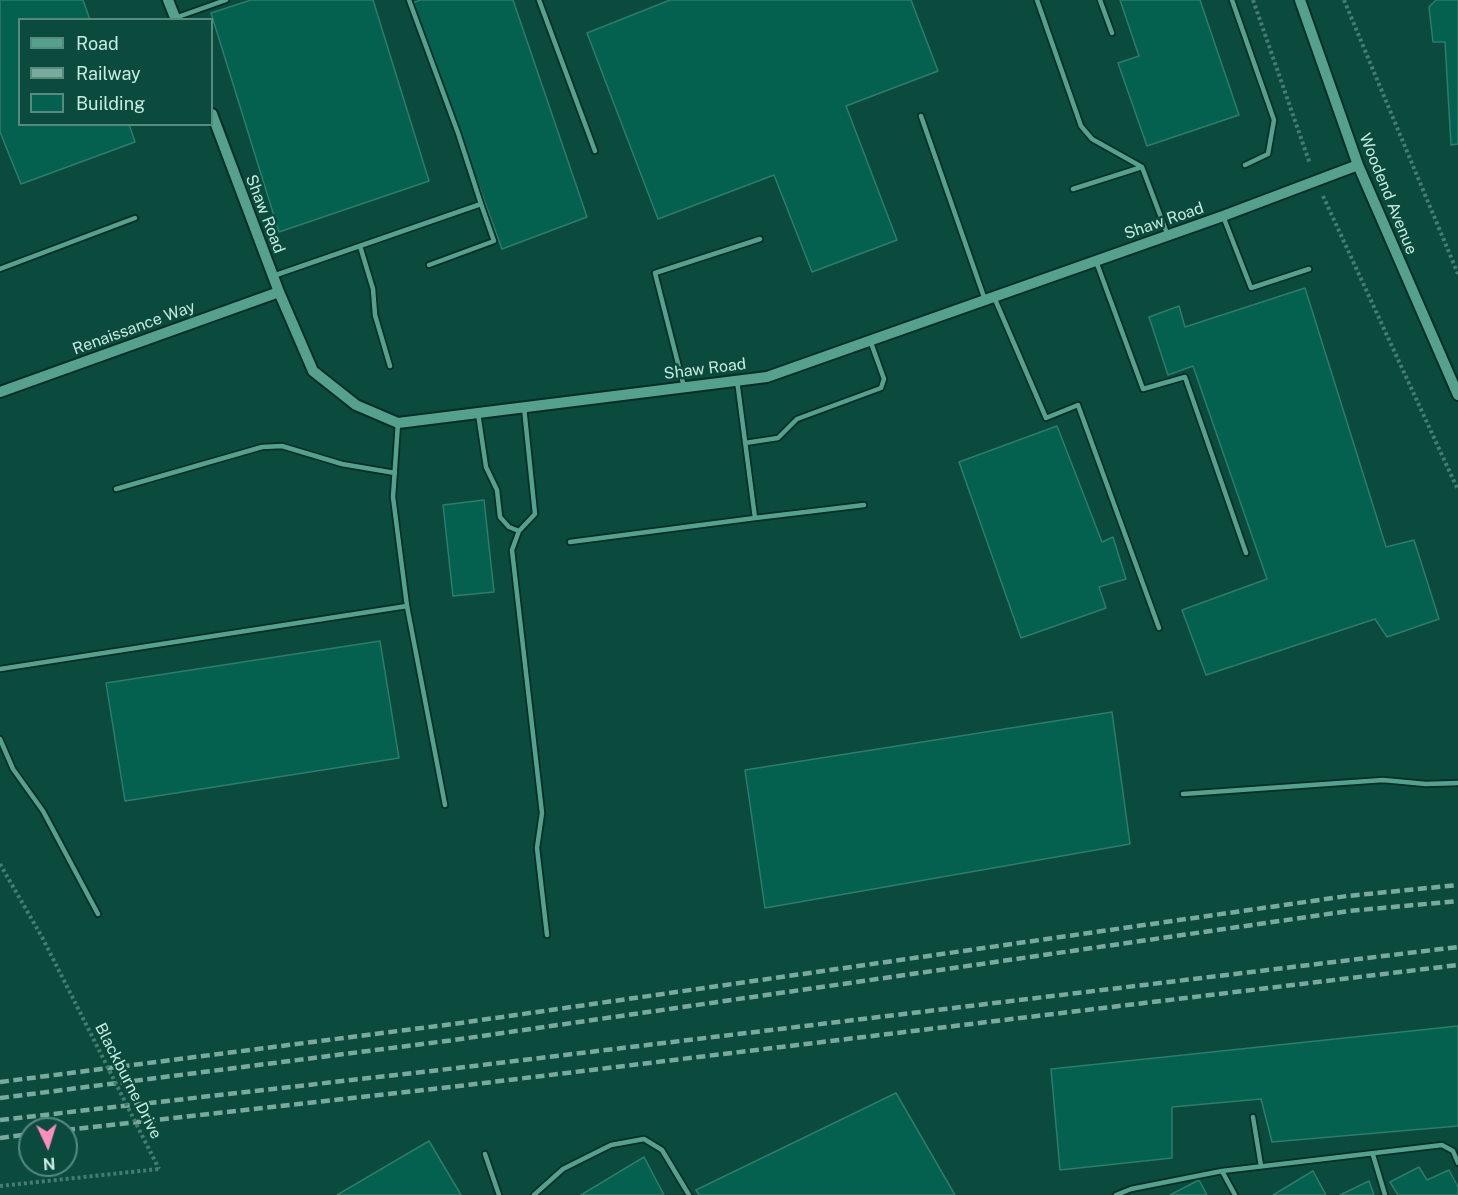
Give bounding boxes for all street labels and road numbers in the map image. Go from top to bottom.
street label: Woodend Avenue [1355,131,1421,257]
street label: Shaw Road [241,172,289,256]
street label: Shaw Road [1122,198,1206,244]
street label: Renaissance Way [70,297,198,359]
street label: Shaw Road [663,354,747,384]
street label: Blackburne Drive [90,1020,166,1142]

